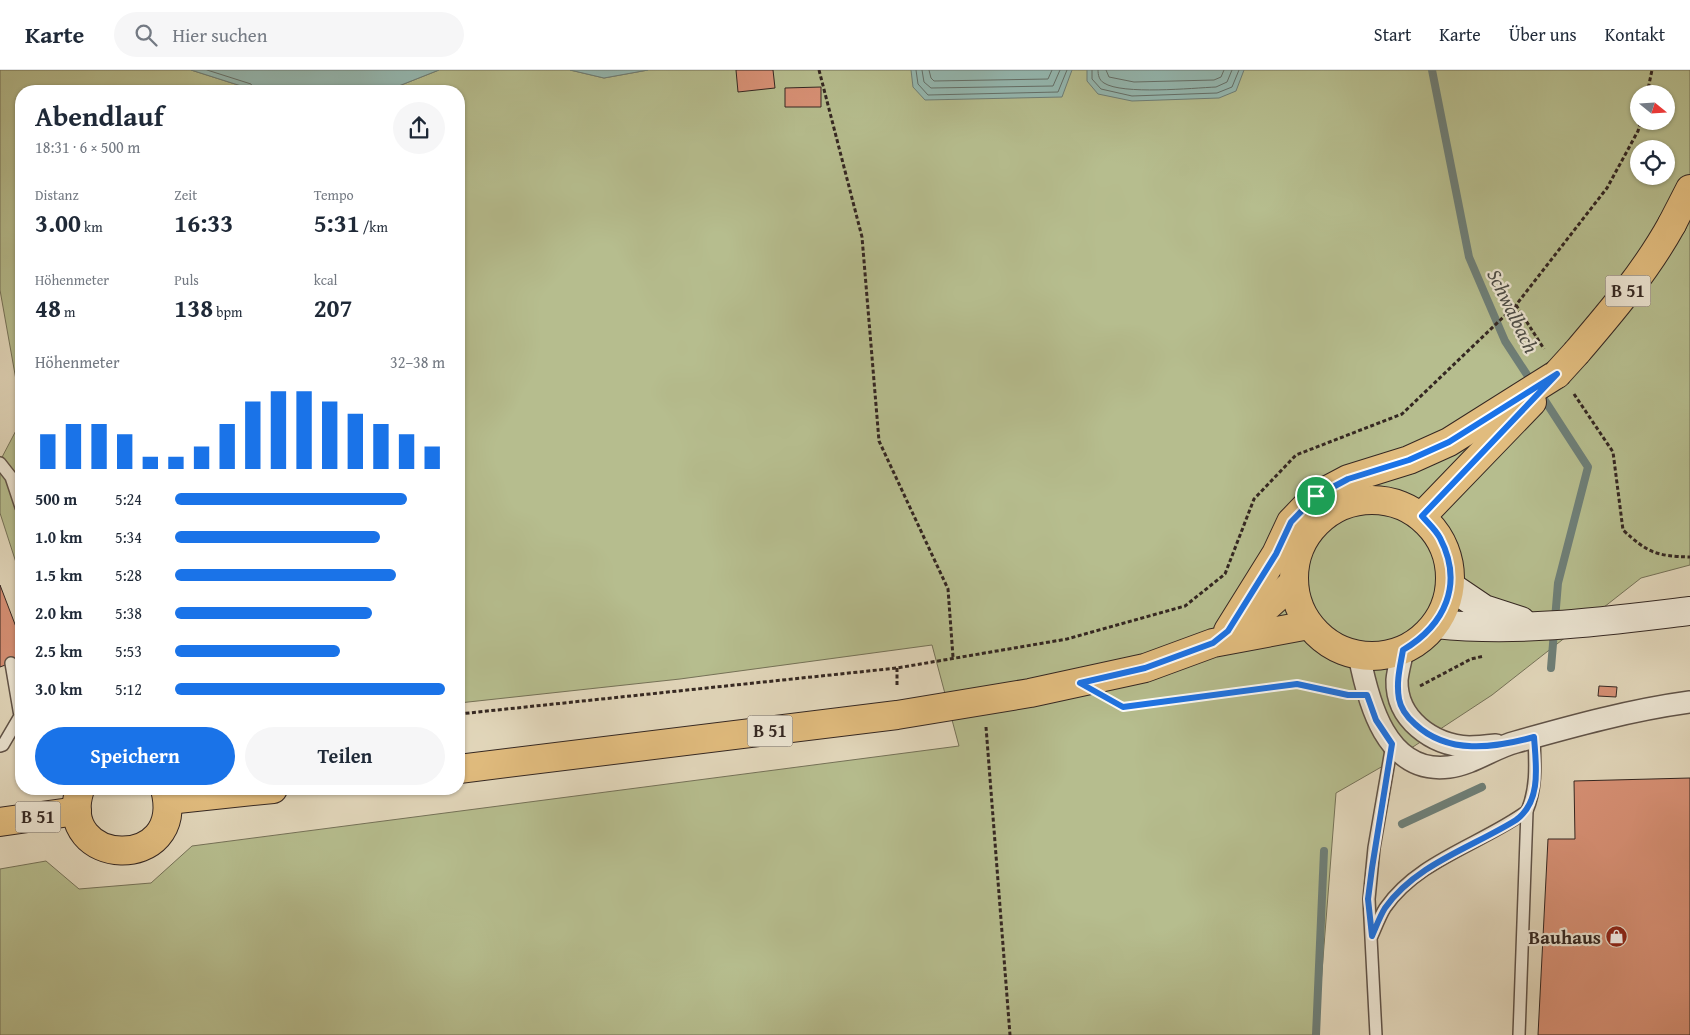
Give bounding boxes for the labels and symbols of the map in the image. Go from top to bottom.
north arrow [1630,85,1675,130]
water label: Schwalbach [1481,264,1546,358]
road number: B 51 [1606,276,1650,307]
pin [1295,475,1337,517]
road number: B 51 [748,716,792,746]
road number: B 51 [15,802,60,832]
place label: Bauhaus [1529,923,1601,951]
shop icon: Bauhaus [1605,925,1629,949]

